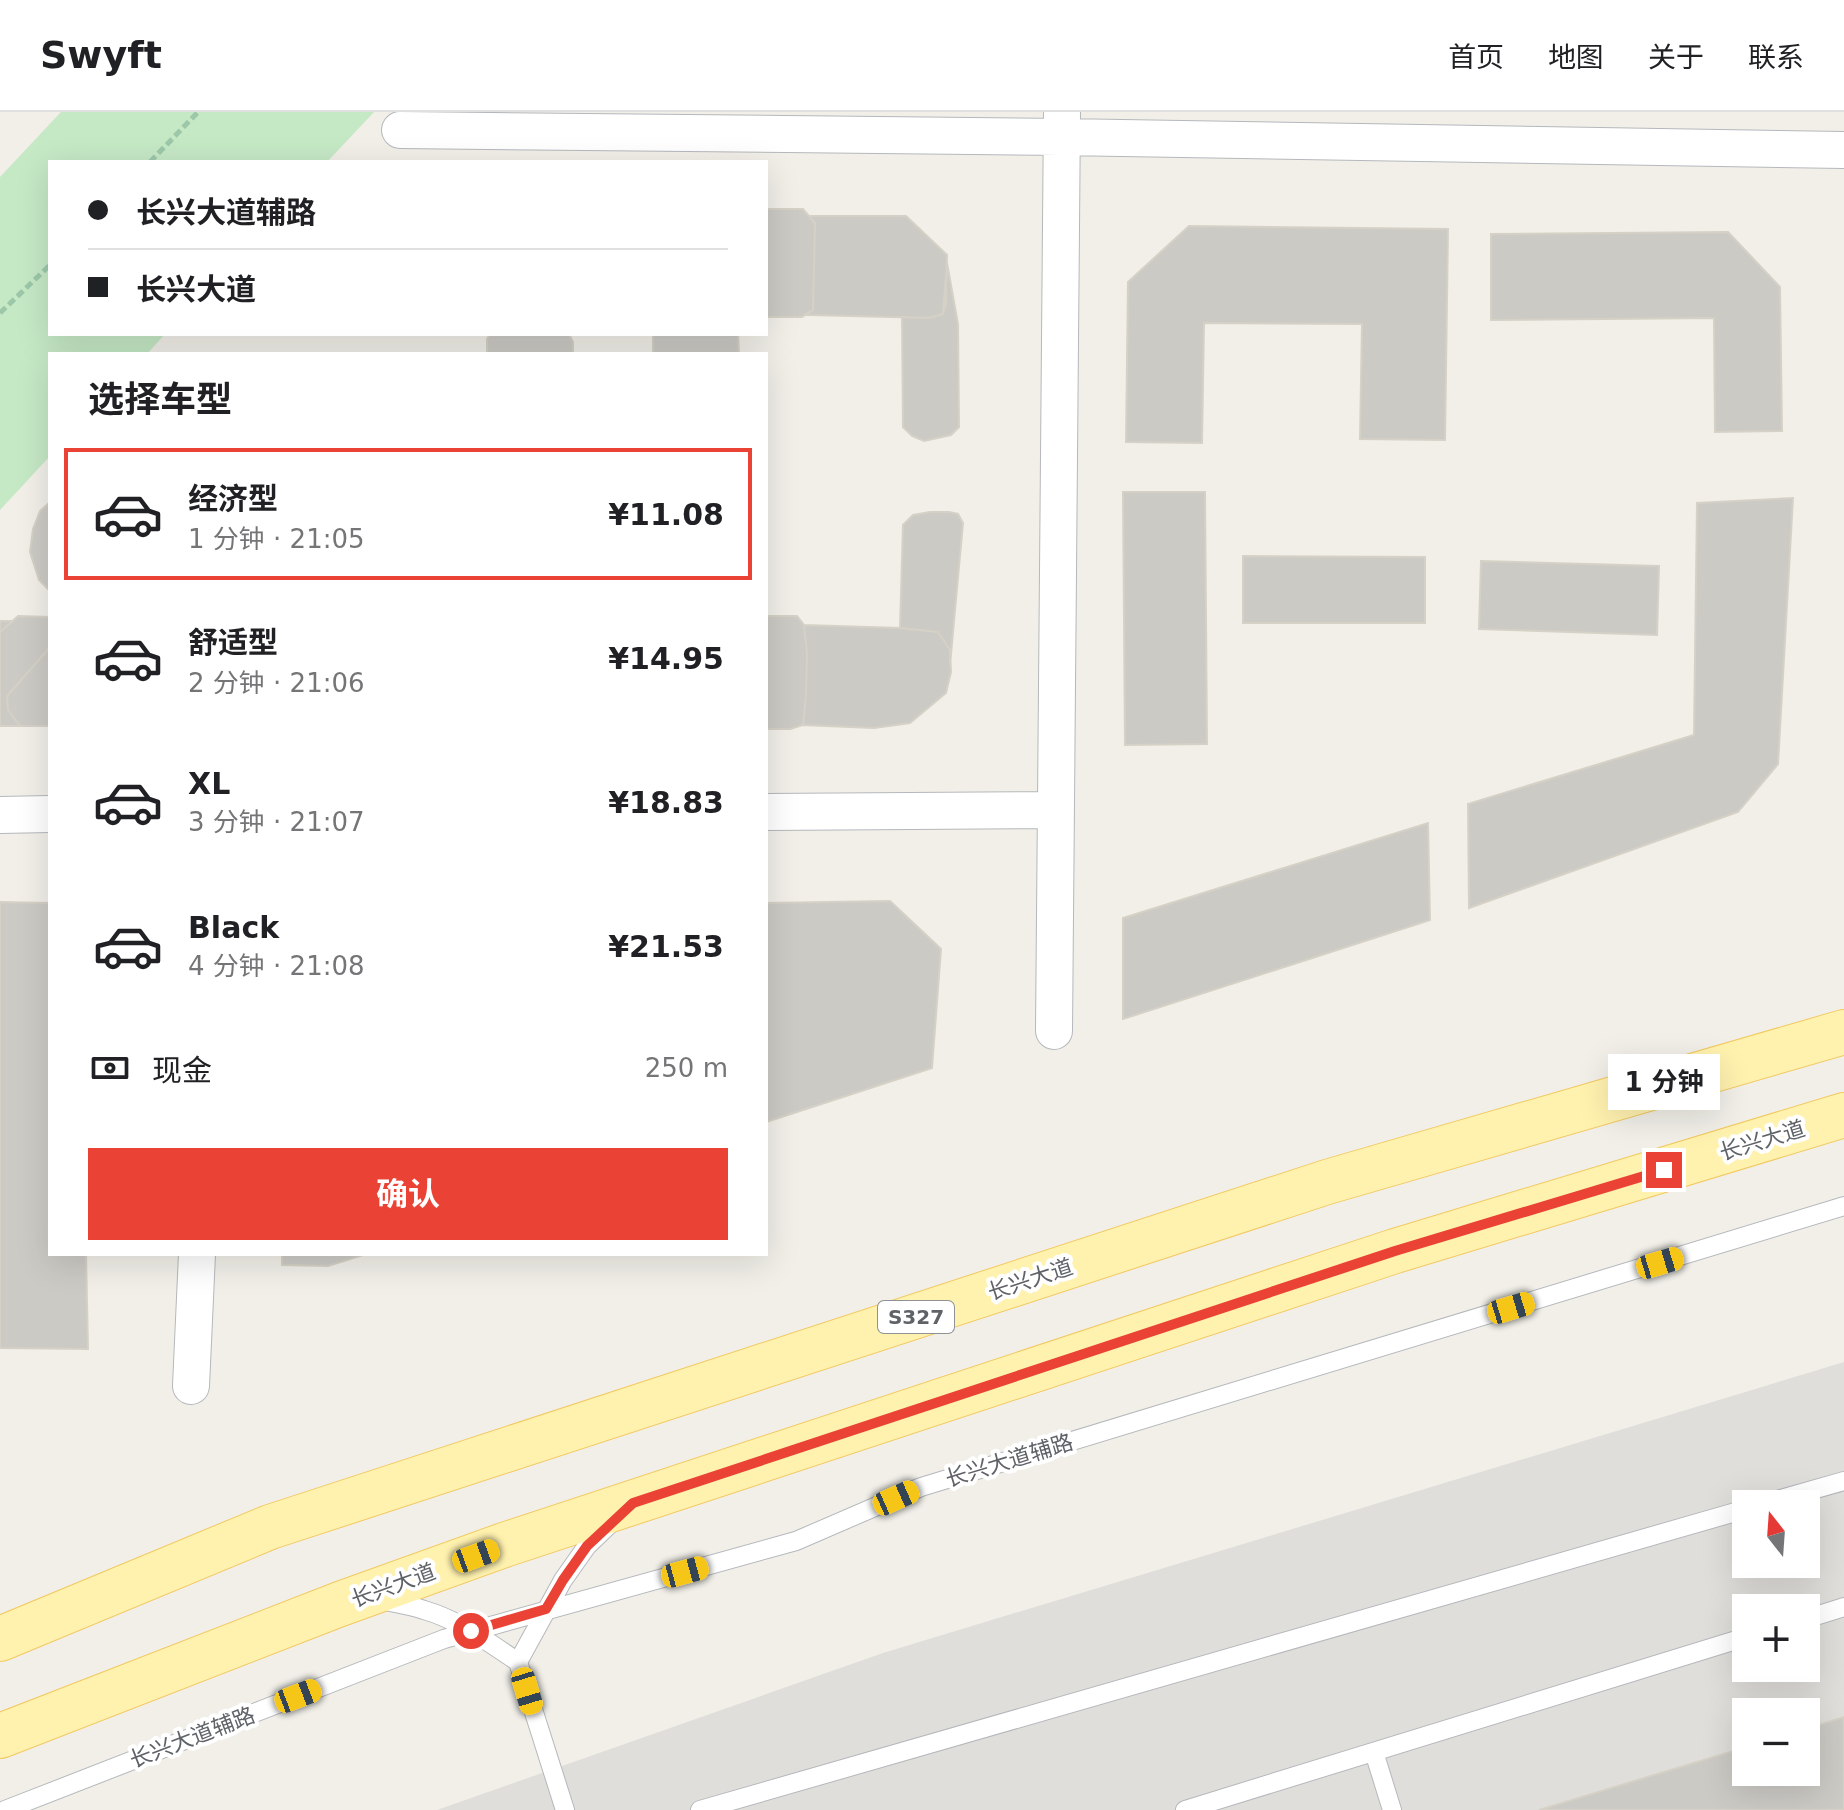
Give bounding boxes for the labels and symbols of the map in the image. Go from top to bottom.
callout: 1 分钟 [1608,1054,1720,1110]
street label: 长兴大道 [1716,1116,1808,1165]
route end [1646,1152,1682,1188]
car [1634,1245,1686,1281]
street label: 长兴大道 [984,1254,1076,1305]
car [1485,1290,1537,1326]
road number: S327 [878,1301,954,1333]
street label: 长兴大道辅路 [942,1429,1076,1492]
car [869,1477,923,1519]
north arrow [1732,1490,1820,1578]
car [449,1537,503,1575]
car [659,1554,711,1590]
street label: 长兴大道 [348,1559,439,1612]
route start [453,1613,489,1649]
car [509,1665,545,1717]
car [271,1676,325,1716]
street label: 长兴大道辅路 [126,1702,258,1773]

